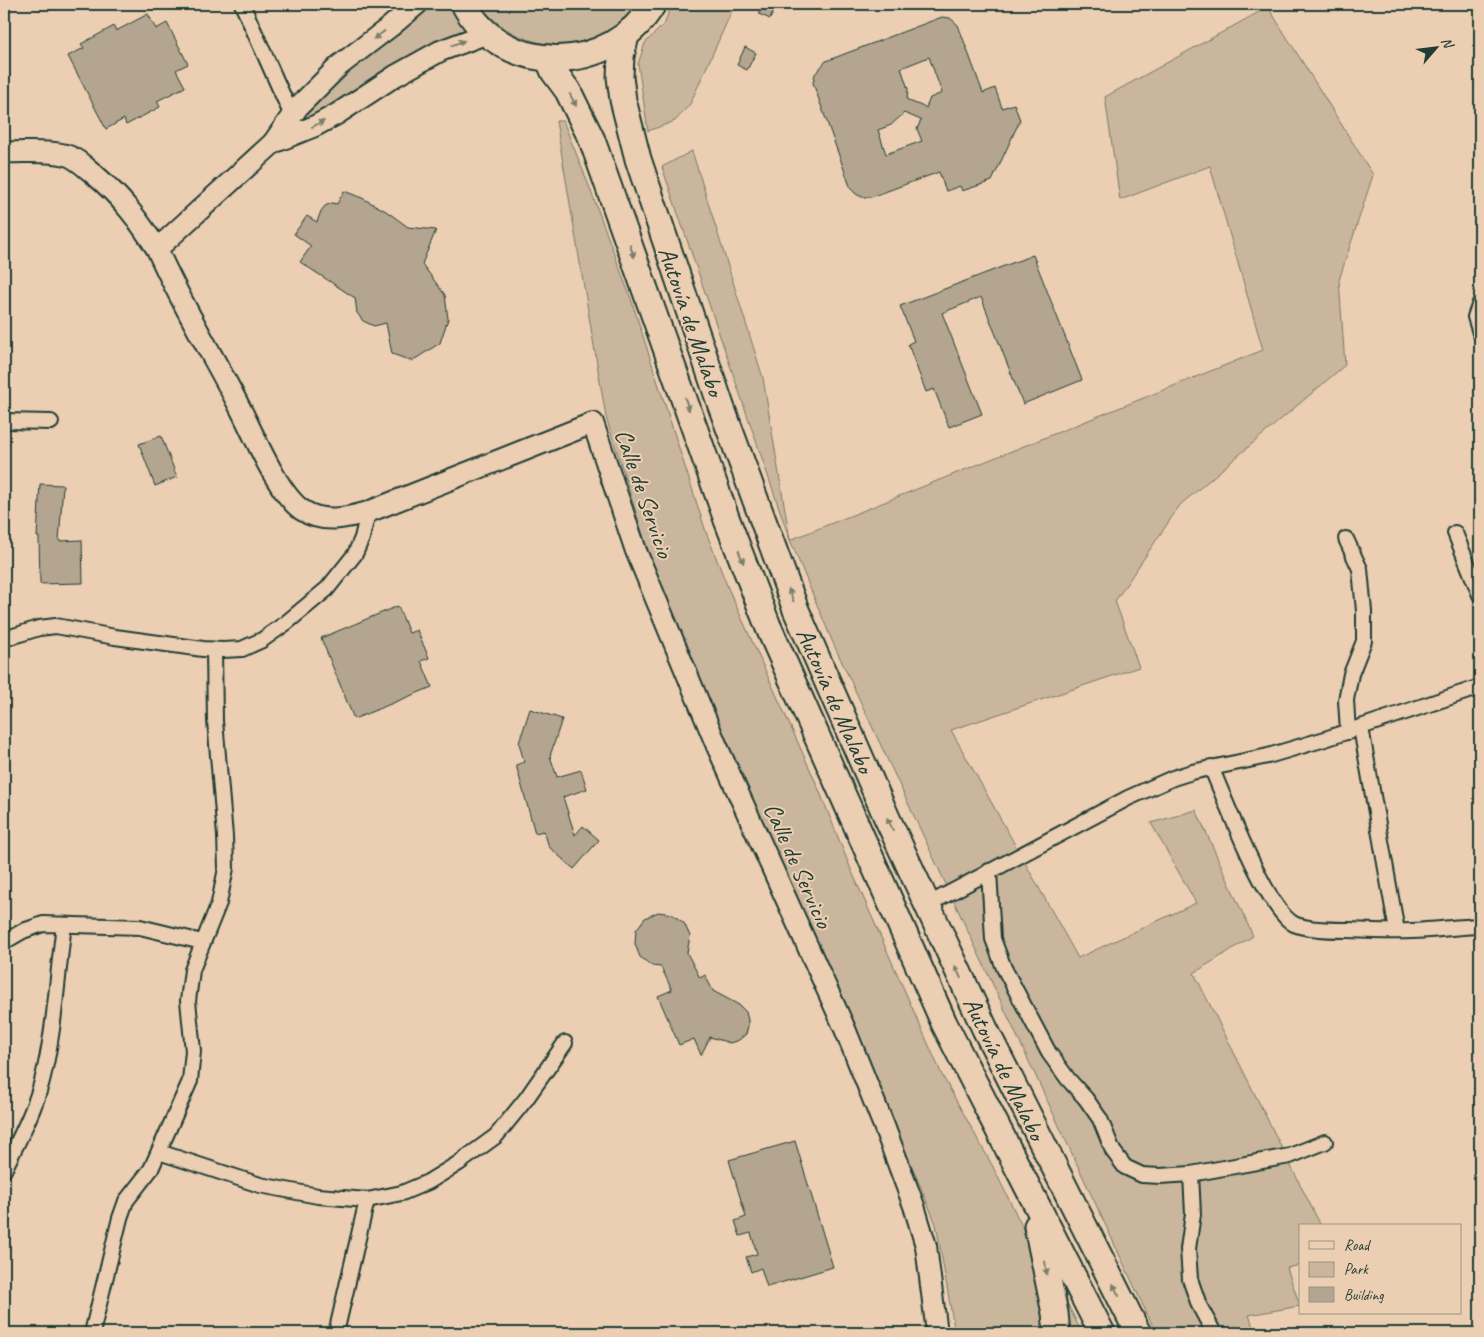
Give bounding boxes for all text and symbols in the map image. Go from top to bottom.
north arrow [1412,22,1462,72]
one-way arrow [373,29,386,39]
text: N [1437,34,1458,52]
one-way arrow [451,39,466,47]
one-way arrow [569,93,577,107]
one-way arrow [310,120,325,129]
street label: Autovía de Malabo [651,243,733,403]
one-way arrow [629,244,636,259]
one-way arrow [684,397,691,412]
street label: Calle de Servicio [607,425,681,563]
one-way arrow [738,550,746,564]
one-way arrow [787,587,795,602]
street label: Autovía de Malabo [789,623,883,781]
street label: Calle de Servicio [756,798,840,934]
one-way arrow [886,817,894,831]
one-way arrow [954,965,962,979]
street label: Autovía de Malabo [956,991,1054,1148]
legend [1299,1224,1462,1314]
text: Road [1344,1236,1371,1255]
text: Park [1344,1260,1369,1279]
one-way arrow [1042,1261,1050,1277]
one-way arrow [1112,1283,1120,1297]
text: Building [1344,1286,1384,1305]

